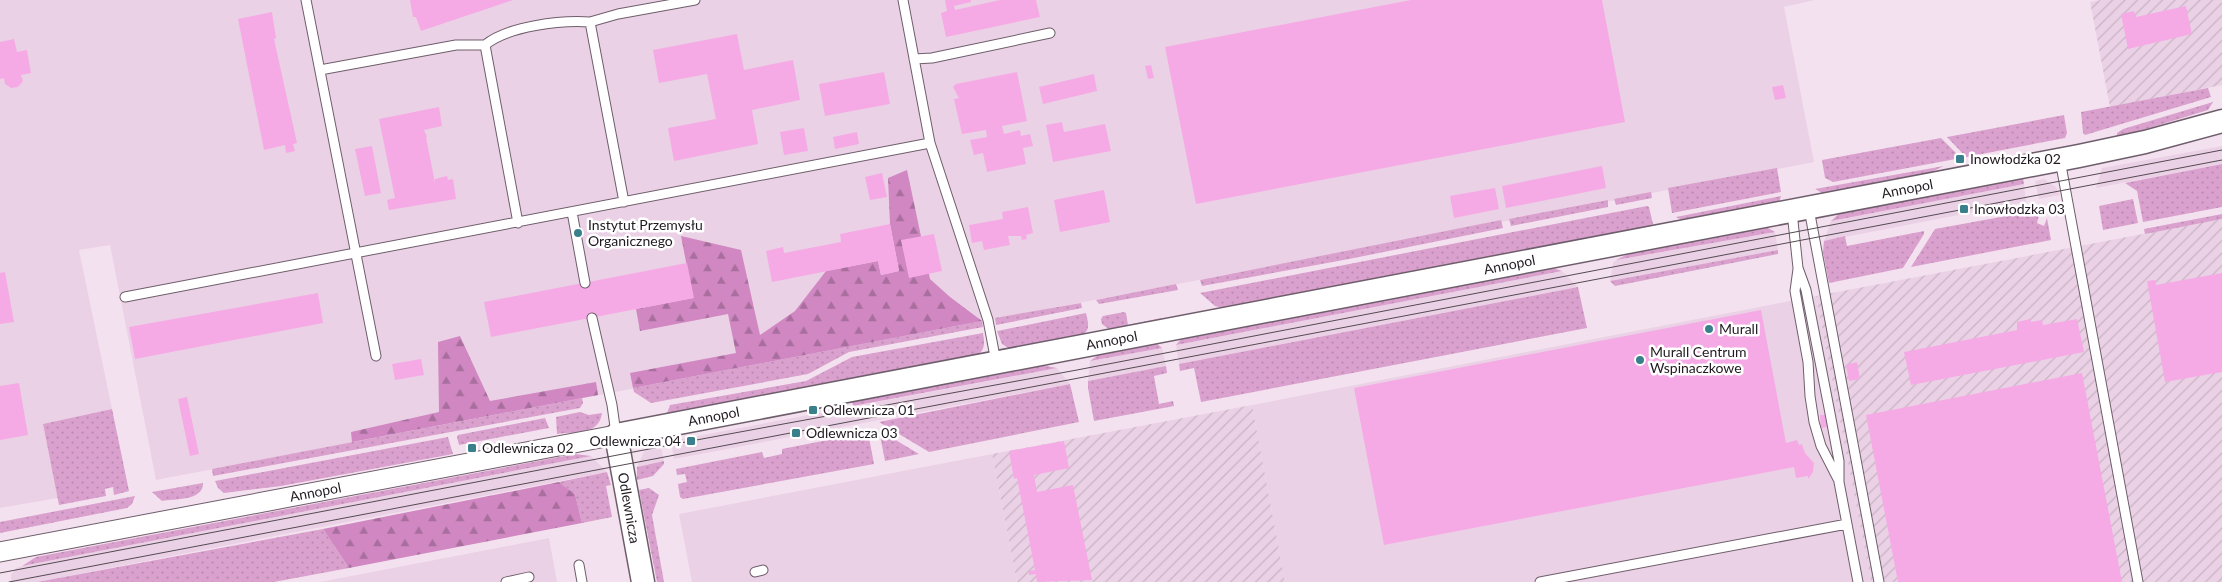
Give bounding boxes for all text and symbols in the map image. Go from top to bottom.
place label: Inowłodzka 02 [1970,150,2061,167]
marker: Inowłodzka 02 [1954,153,1966,165]
street label: Annopol [1880,175,1934,201]
place label: Inowłodzka 03 [1974,200,2065,217]
marker: Inowłodzka 03 [1958,203,1970,215]
place label: Instytut Przemysłu Organicznego [588,216,703,249]
marker: Instytut Przemysłu Organicznego [572,227,584,239]
street label: Annopol [1482,251,1537,277]
place label: Murall [1719,320,1758,337]
marker: Murall [1703,323,1715,335]
street label: Annopol [1084,327,1139,353]
place label: Murall Centrum Wspinaczkowe [1650,343,1747,376]
marker: Murall Centrum Wspinaczkowe [1634,354,1646,366]
place label: Odlewnicza 01 [823,401,915,418]
street label: Annopol [686,403,741,429]
marker: Odlewnicza 01 [807,404,819,416]
place label: Odlewnicza 03 [806,424,898,441]
marker: Odlewnicza 03 [790,427,802,439]
place label: Odlewnicza 04 [589,432,681,449]
marker: Odlewnicza 04 [685,435,697,447]
place label: Odlewnicza 02 [482,439,574,456]
marker: Odlewnicza 02 [466,442,478,454]
street label: Odlewnicza [615,471,644,545]
street label: Annopol [288,478,342,505]

